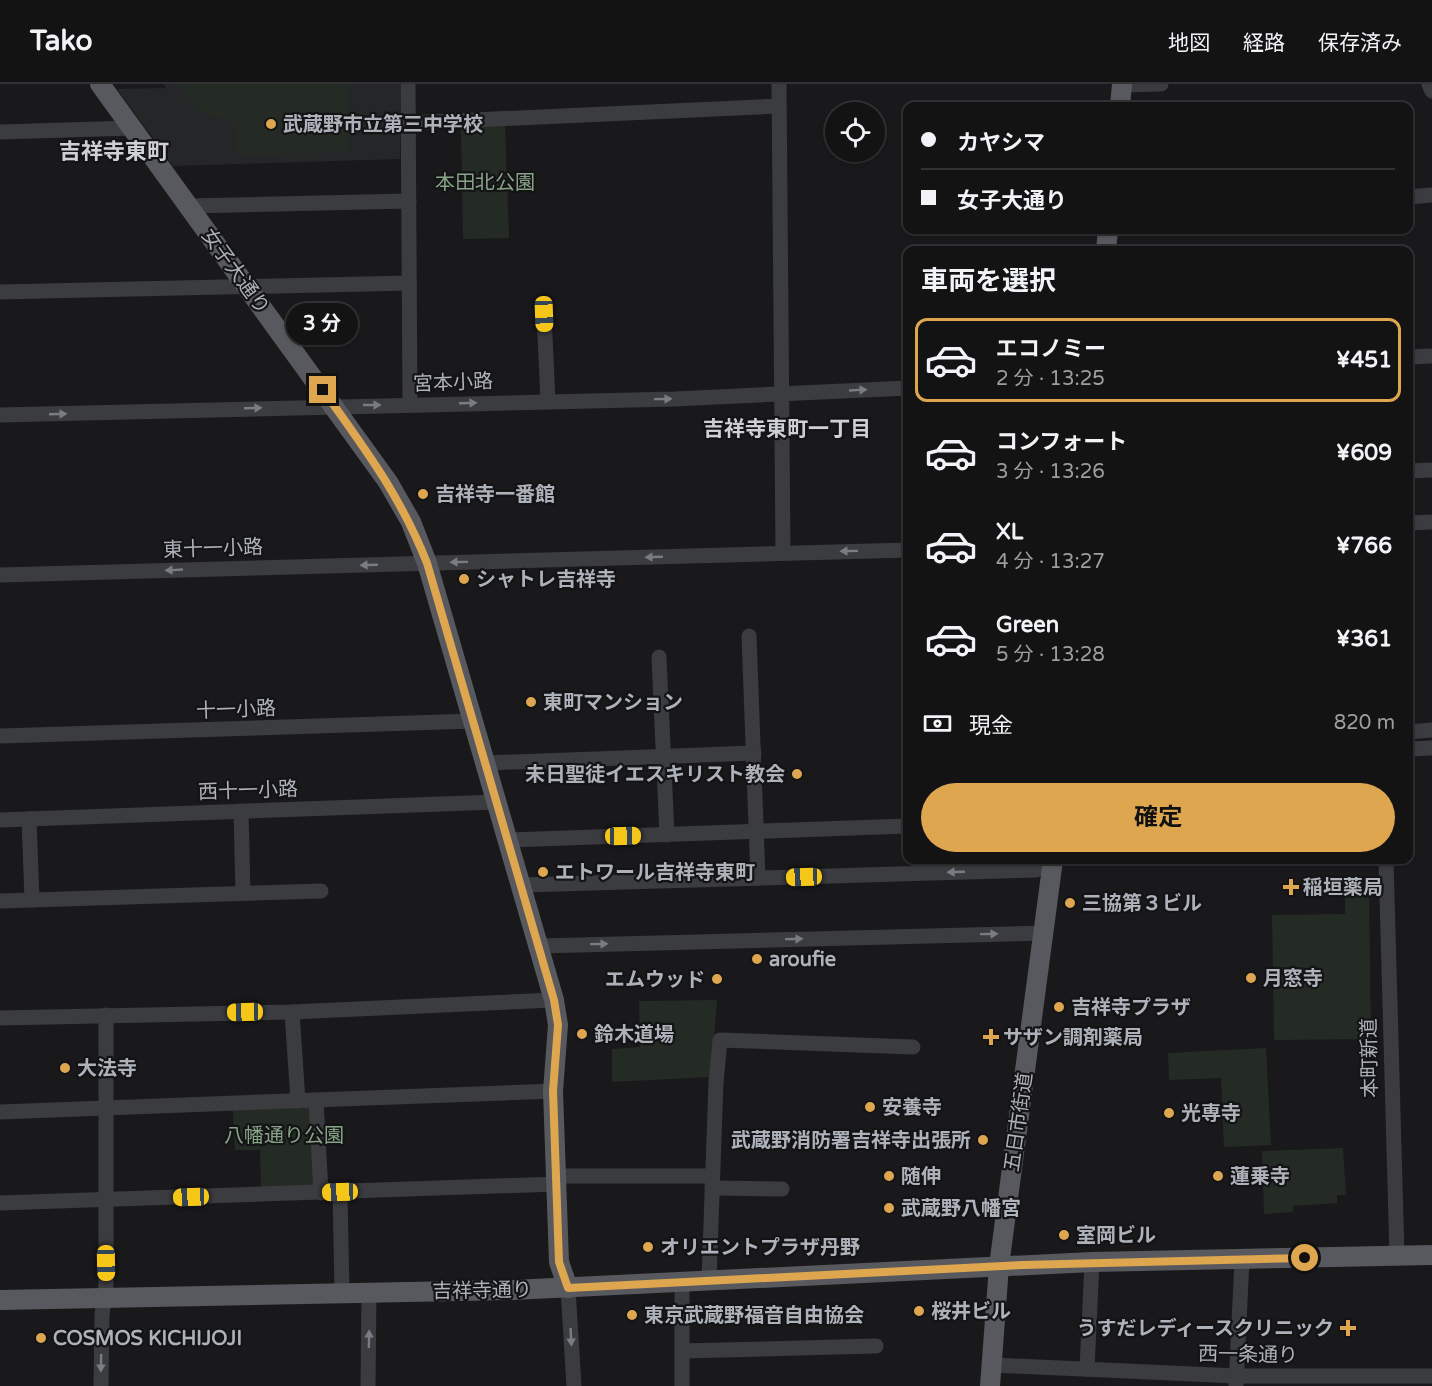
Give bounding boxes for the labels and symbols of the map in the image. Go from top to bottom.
place label: 武蔵野市立第三中学校 [283,113,483,137]
marker: 武蔵野市立第三中学校 [264,117,278,131]
district label: 吉祥寺東町 [59,139,169,165]
park label: 本田北公園 [435,171,535,195]
street label: 女子大通り [196,224,274,319]
car [534,296,554,332]
callout: 3 分 [287,303,359,345]
street label: 宮本小路 [413,370,493,396]
route end [309,376,336,403]
one-way arrow [848,385,867,394]
one-way arrow [654,394,673,404]
one-way arrow [459,398,478,408]
one-way arrow [362,400,381,410]
one-way arrow [244,403,263,412]
one-way arrow [49,409,68,418]
district label: 吉祥寺東町一丁目 [703,417,871,442]
place label: 吉祥寺一番館 [435,483,555,507]
marker: 吉祥寺一番館 [416,487,430,501]
street label: 東十一小路 [163,535,263,563]
one-way arrow [840,547,859,556]
one-way arrow [645,553,664,562]
one-way arrow [450,557,469,567]
one-way arrow [359,560,378,569]
one-way arrow [165,566,184,575]
place label: シャトレ吉祥寺 [476,568,616,592]
marker: シャトレ吉祥寺 [457,572,471,586]
place label: 東町マンション [543,691,683,715]
marker: 東町マンション [524,695,538,709]
street label: 十一小路 [196,697,276,723]
place label: 未日聖徒イエスキリスト教会 [525,763,785,787]
marker: 未日聖徒イエスキリスト教会 [790,767,804,781]
street label: 西十一小路 [198,777,298,805]
car [605,827,641,845]
place label: エトワール吉祥寺東町 [555,861,755,885]
marker: エトワール吉祥寺東町 [536,865,550,879]
car [786,867,822,887]
one-way arrow [947,867,966,877]
place label: 稲垣薬局 [1303,876,1383,900]
marker: 稲垣薬局 [1284,880,1298,894]
place label: 三協第３ビル [1082,892,1202,916]
marker: 三協第３ビル [1063,896,1077,910]
one-way arrow [979,930,998,939]
one-way arrow [784,934,803,944]
one-way arrow [589,939,608,949]
place label: aroufie [769,948,836,972]
marker: aroufie [750,952,764,966]
place label: 月窓寺 [1263,967,1323,991]
place label: エムウッド [605,968,705,992]
marker: 月窓寺 [1244,971,1258,985]
marker: エムウッド [710,972,724,986]
place label: 吉祥寺プラザ [1071,996,1191,1020]
marker: 吉祥寺プラザ [1052,1000,1066,1014]
car [227,1003,263,1021]
street label: 本町新道 [1357,1018,1383,1098]
place label: 鈴木道場 [594,1023,674,1047]
place label: サザン調剤薬局 [1003,1026,1143,1050]
marker: 鈴木道場 [575,1027,589,1041]
marker: サザン調剤薬局 [984,1030,998,1044]
place label: 大法寺 [77,1057,137,1081]
marker: 大法寺 [58,1061,72,1075]
street label: 五日市街道 [1000,1071,1038,1173]
place label: 安養寺 [882,1096,942,1120]
marker: 安養寺 [863,1100,877,1114]
place label: 光専寺 [1181,1102,1241,1126]
marker: 光専寺 [1162,1106,1176,1120]
park label: 八幡通り公園 [224,1124,344,1148]
place label: 武蔵野消防署吉祥寺出張所 [731,1129,971,1153]
marker: 武蔵野消防署吉祥寺出張所 [976,1133,990,1147]
place label: 随伸 [901,1165,941,1189]
place label: 蓮乗寺 [1230,1165,1290,1189]
marker: 随伸 [882,1169,896,1183]
marker: 蓮乗寺 [1211,1169,1225,1183]
car [322,1182,358,1202]
car [173,1187,209,1207]
place label: 武蔵野八幡宮 [901,1197,1021,1221]
marker: 武蔵野八幡宮 [882,1201,896,1215]
place label: 室岡ビル [1076,1224,1156,1248]
marker: 室岡ビル [1057,1228,1071,1242]
place label: オリエントプラザ丹野 [660,1236,860,1260]
marker: オリエントプラザ丹野 [641,1240,655,1254]
route start [1291,1244,1318,1271]
car [97,1245,115,1281]
street label: 吉祥寺通り [432,1278,532,1304]
place label: 桜井ビル [931,1300,1011,1324]
place label: 東京武蔵野福音自由協会 [644,1304,864,1328]
marker: 桜井ビル [912,1304,926,1318]
marker: 東京武蔵野福音自由協会 [625,1308,639,1322]
place label: うすだレディースクリニック [1076,1317,1334,1341]
marker: うすだレディースクリニック [1339,1319,1357,1337]
place label: COSMOS KICHIJOJI [53,1327,242,1351]
one-way arrow [566,1328,575,1347]
one-way arrow [364,1330,374,1349]
marker: COSMOS KICHIJOJI [34,1331,48,1345]
street label: 西一条通り [1198,1342,1298,1368]
one-way arrow [96,1354,106,1373]

